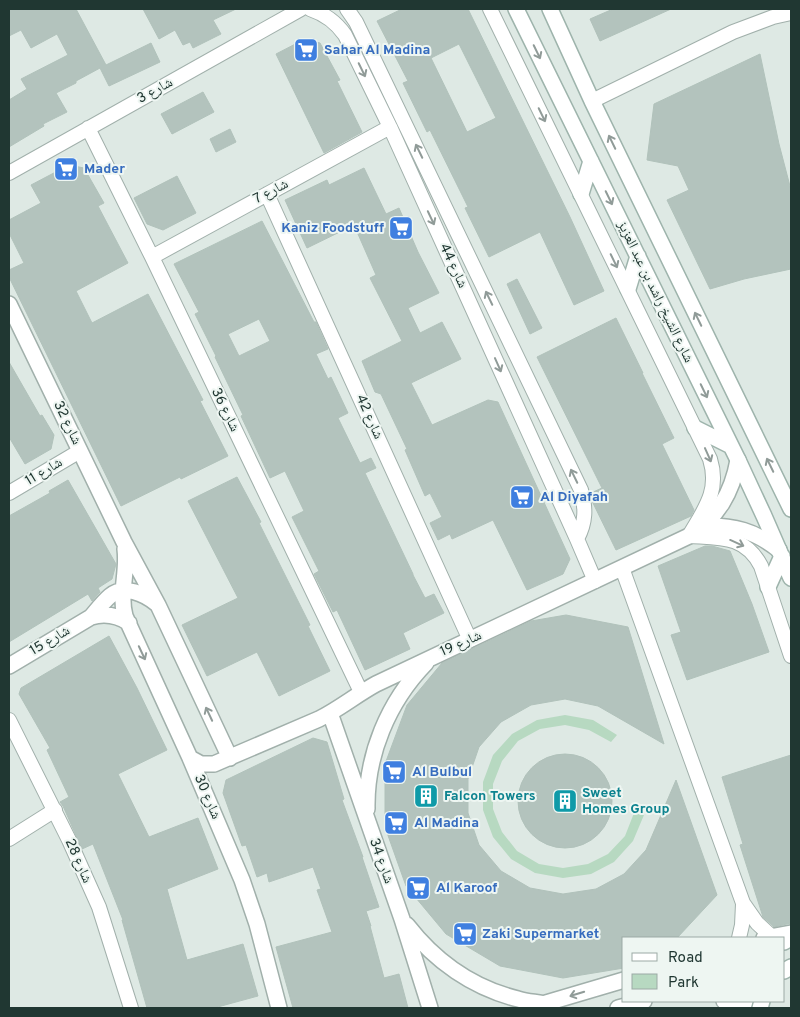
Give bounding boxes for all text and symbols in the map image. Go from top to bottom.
supermarket icon: Sahar Al Madina [293,37,319,63]
place label: Sahar Al Madina [324,42,430,59]
one-way arrow [532,45,542,60]
one-way arrow [358,62,367,77]
street label: شارع 3 [134,74,176,108]
one-way arrow [537,108,547,123]
one-way arrow [607,134,617,149]
one-way arrow [413,144,423,159]
supermarket icon: Mader [53,156,79,182]
place label: Mader [84,161,125,178]
street label: شارع 7 [251,176,291,208]
one-way arrow [605,190,614,205]
one-way arrow [427,210,436,225]
supermarket icon: Kaniz Foodstuff [388,215,414,241]
street label: شارع الشيخ راشد بن عبد العزيز [613,217,697,366]
place label: Kaniz Foodstuff [281,220,385,237]
street label: شارع 44 [435,241,471,291]
one-way arrow [610,253,619,268]
one-way arrow [484,291,493,306]
one-way arrow [693,312,703,327]
one-way arrow [494,357,504,372]
one-way arrow [700,383,709,398]
street label: شارع 36 [207,385,243,435]
street label: شارع 42 [352,392,386,442]
street label: شارع 32 [49,398,85,448]
one-way arrow [703,447,713,462]
street label: شارع 11 [22,454,66,490]
one-way arrow [765,458,775,473]
one-way arrow [569,469,578,484]
supermarket icon: Al Diyafah [509,484,535,510]
place label: Al Diyafah [540,489,608,506]
one-way arrow [729,538,744,548]
street label: شارع 15 [27,622,73,660]
street label: شارع 19 [438,627,484,661]
one-way arrow [138,645,147,660]
one-way arrow [204,707,214,722]
supermarket icon: Al Bulbul [381,759,407,785]
place label: Al Bulbul [412,764,472,781]
street label: شارع 30 [190,772,224,822]
building icon: Falcon Towers [413,783,439,809]
place label: Sweet Homes Group [582,785,670,818]
place label: Falcon Towers [444,788,536,805]
building icon: Sweet Homes Group [552,788,578,814]
supermarket icon: Al Madina [383,810,409,836]
place label: Al Madina [414,815,479,832]
street label: شارع 28 [61,836,95,886]
street label: شارع 34 [365,836,397,886]
supermarket icon: Al Karoof [405,875,431,901]
place label: Al Karoof [436,880,497,897]
supermarket icon: Zaki Supermarket [452,921,478,947]
place label: Zaki Supermarket [482,926,599,943]
legend [622,937,785,1002]
text: Road [668,949,703,968]
text: Park [668,974,699,993]
one-way arrow [569,990,585,1000]

